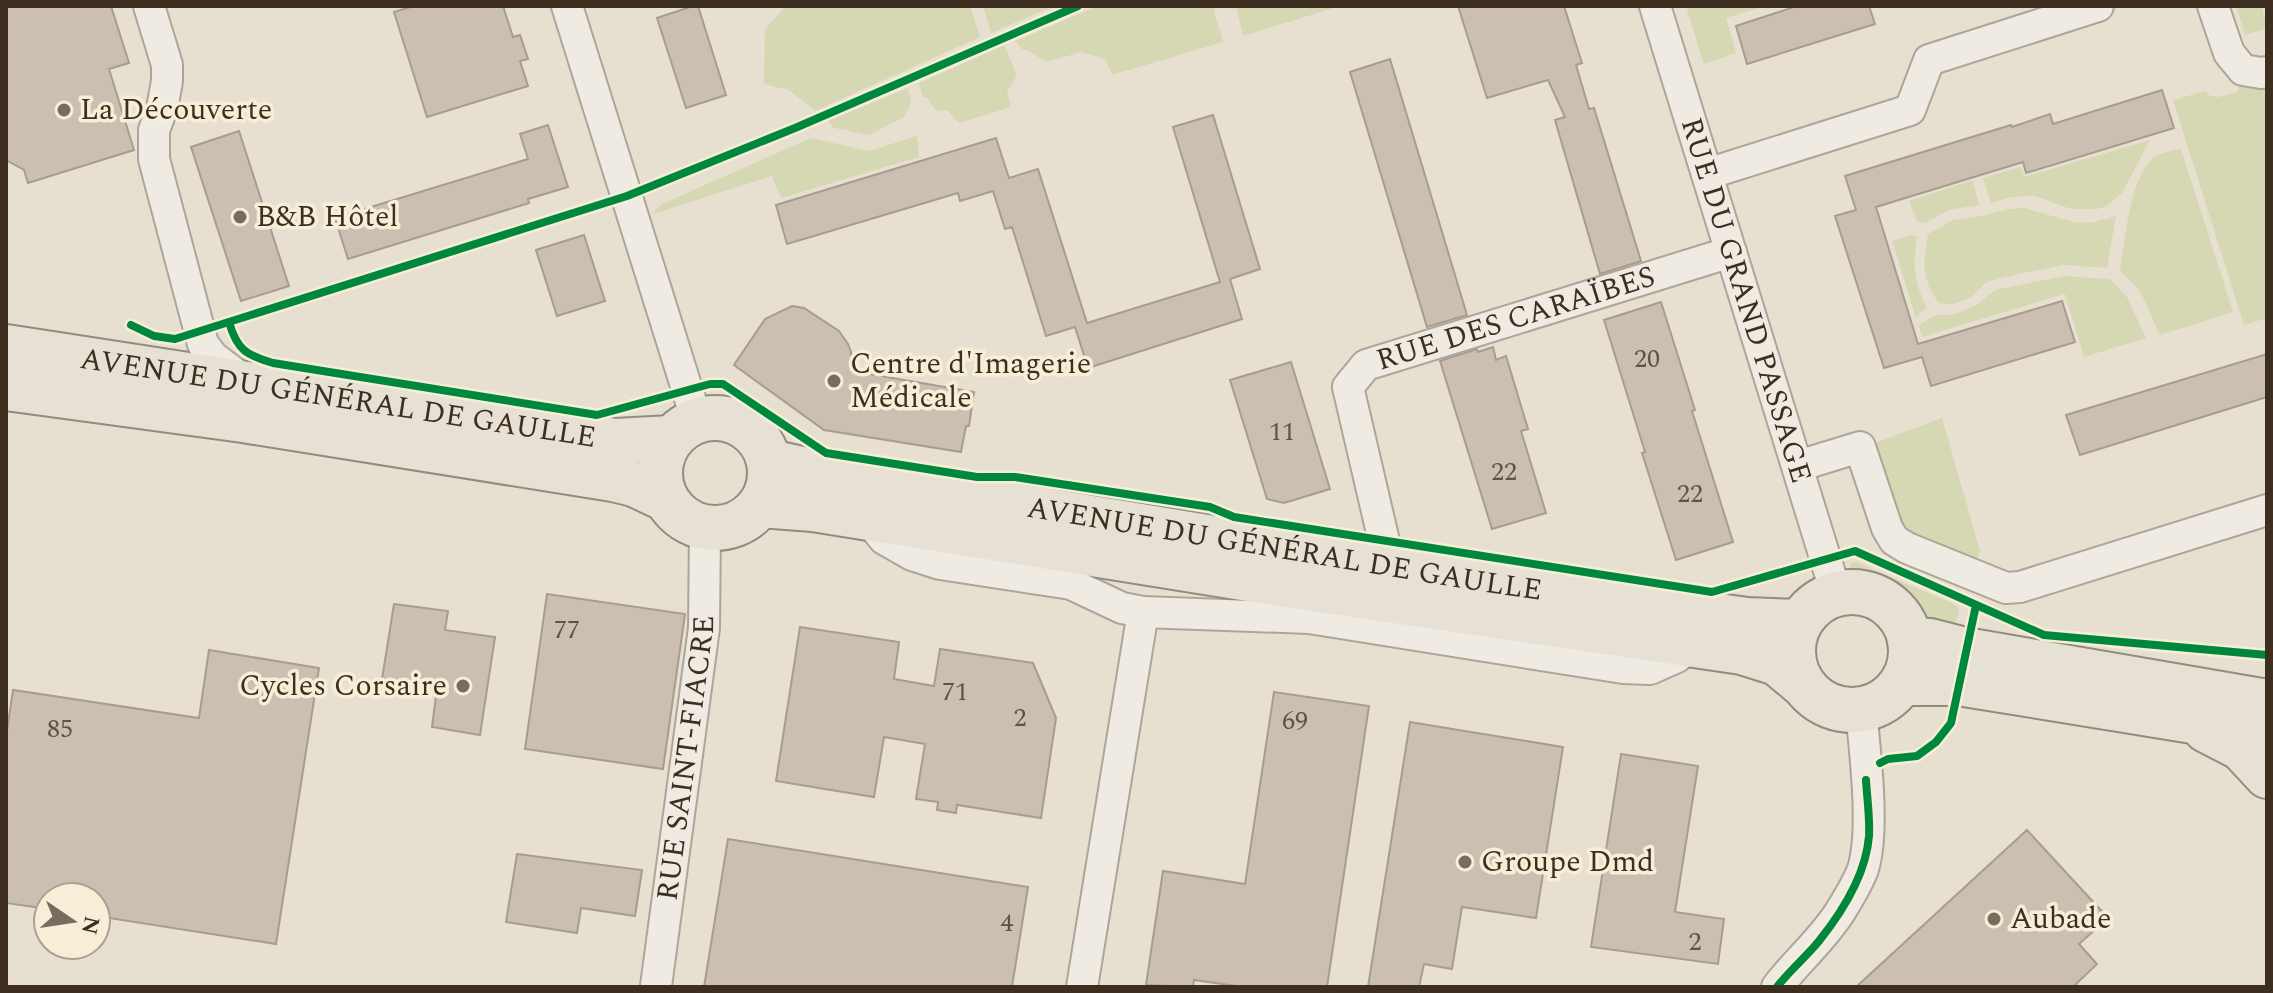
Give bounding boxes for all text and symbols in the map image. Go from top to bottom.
place label: La Découverte [80,87,272,133]
marker: La Découverte [55,101,73,119]
street label: RUE DU GRAND PASSAGE [1668,112,1824,489]
place label: B&B Hôtel [256,194,398,240]
marker: B&B Hôtel [231,208,249,226]
street label: RUE DES CARAÏBES [1371,254,1661,383]
street label: AVENUE DU GÉNÉRAL DE GAULLE [77,336,599,461]
house number: 20 [1634,339,1660,379]
place label: Centre d'Imagerie Médicale [850,341,1091,421]
marker: Centre d'Imagerie Médicale [825,372,843,390]
house number: 11 [1269,412,1295,452]
house number: 22 [1491,452,1517,492]
house number: 22 [1677,474,1703,514]
street label: AVENUE DU GÉNÉRAL DE GAULLE [1024,485,1545,614]
house number: 77 [554,610,580,650]
street label: RUE SAINT-FIACRE [645,615,727,904]
place label: Cycles Corsaire [239,663,447,709]
house number: 71 [942,672,968,712]
marker: Cycles Corsaire [454,677,472,695]
house number: 2 [1013,698,1027,738]
house number: 69 [1282,701,1308,741]
house number: 85 [47,709,73,749]
place label: Groupe Dmd [1481,839,1654,885]
marker: Groupe Dmd [1456,853,1474,871]
north arrow [32,881,112,961]
place label: Aubade [2010,896,2112,942]
house number: 4 [1000,903,1014,943]
marker: Aubade [1985,910,2003,928]
text: N [72,913,108,938]
house number: 2 [1688,922,1702,962]

